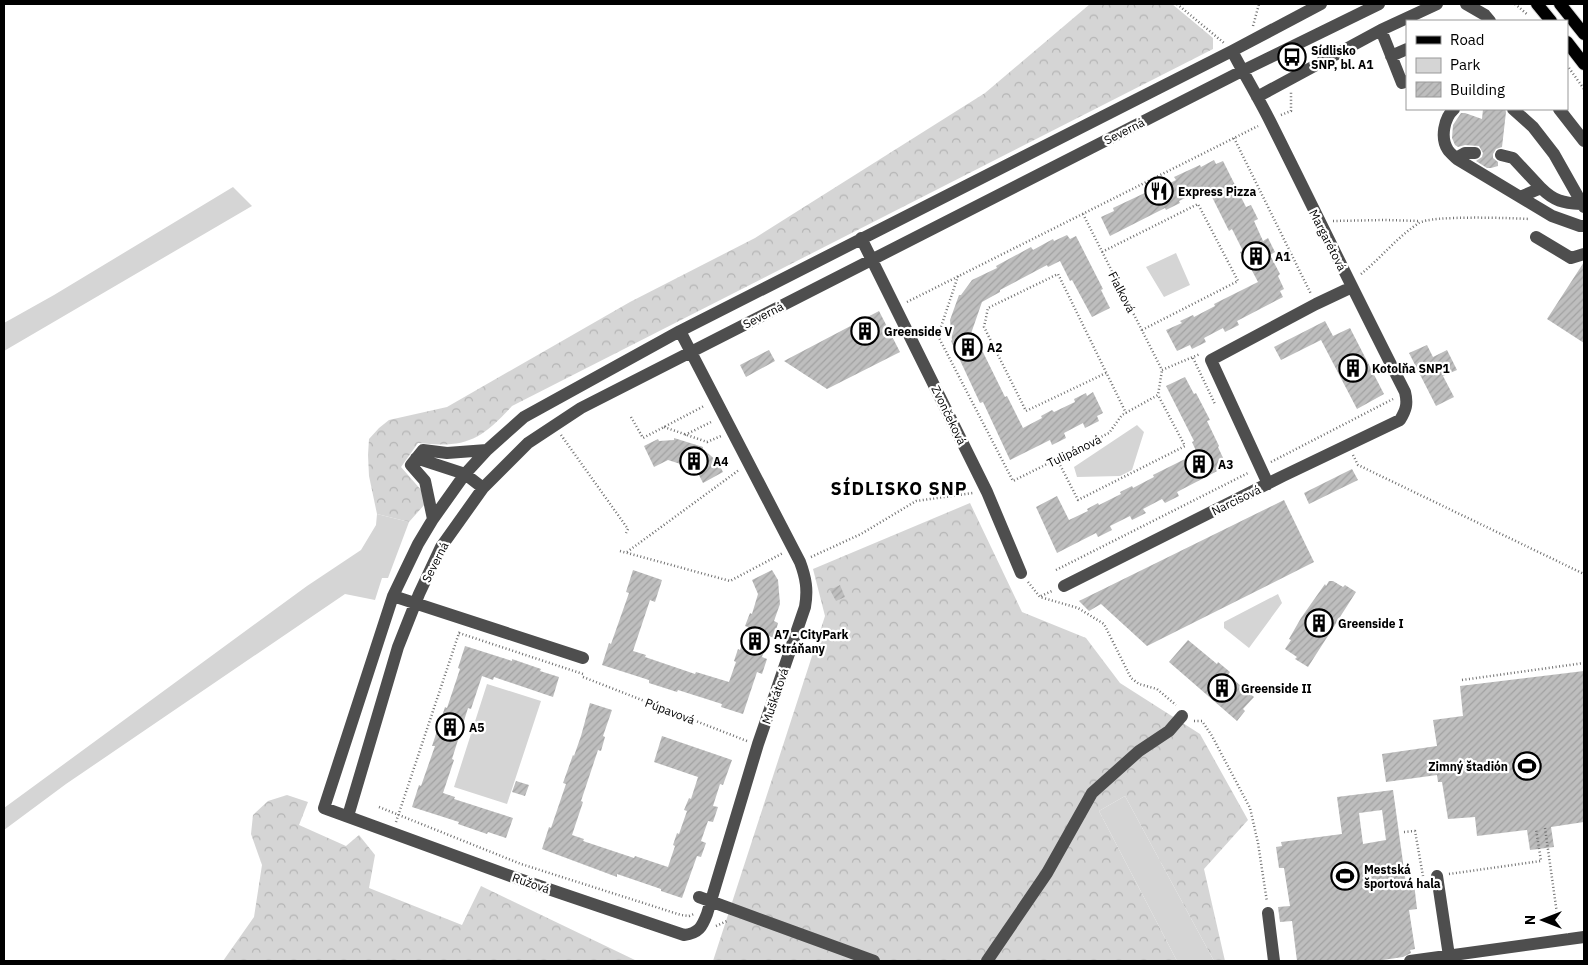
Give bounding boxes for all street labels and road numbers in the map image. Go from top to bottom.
street label: Severná [1101,114,1147,148]
street label: Margarétová [1306,207,1350,274]
street label: Fialková [1105,269,1139,316]
street label: Severná [740,298,786,332]
street label: Zvončeková [928,383,970,447]
street label: Tulipánová [1044,431,1104,471]
street label: Narcisová [1209,481,1264,518]
street label: Severná [418,539,452,585]
street label: Muškátová [758,666,792,726]
street label: Púpavová [643,695,698,728]
street label: Ružová [510,870,552,897]

